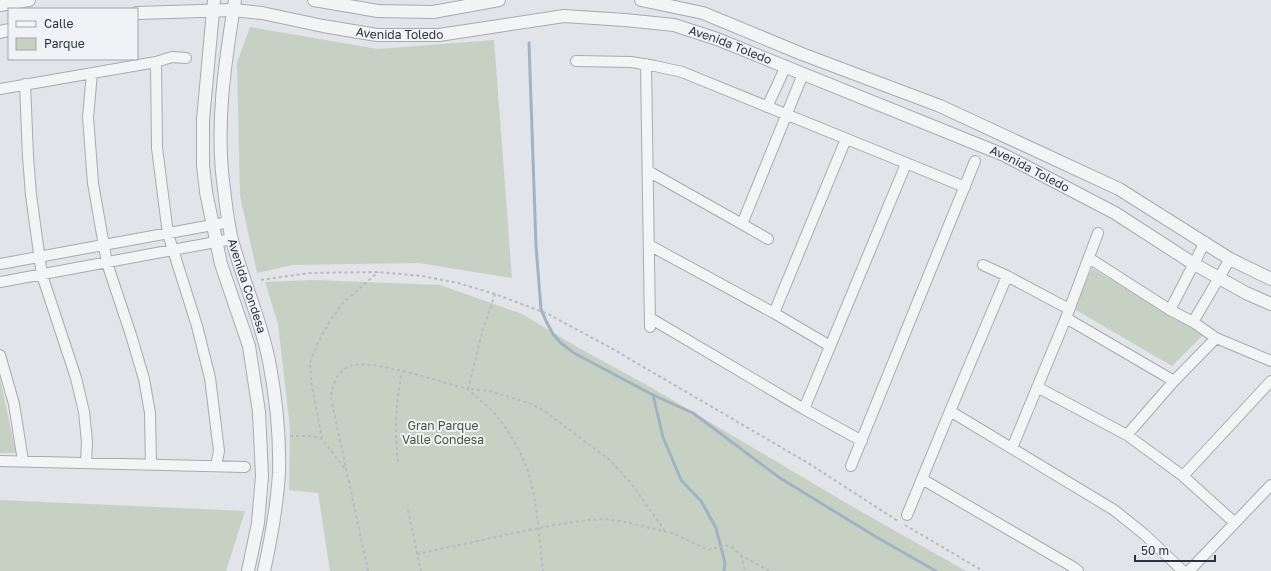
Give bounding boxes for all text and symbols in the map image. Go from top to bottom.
legend [8,8,138,60]
text: Calle [44,16,74,31]
street label: Avenida Toledo [687,22,774,67]
street label: Avenida Toledo [355,24,444,42]
text: Parque [44,36,85,51]
street label: Avenida Toledo [988,142,1072,195]
street label: Avenida Condesa [225,237,270,335]
park label: Gran Parque Valle Condesa [402,418,484,447]
scale bar [1135,537,1215,563]
text: 50 m [1141,543,1169,558]

